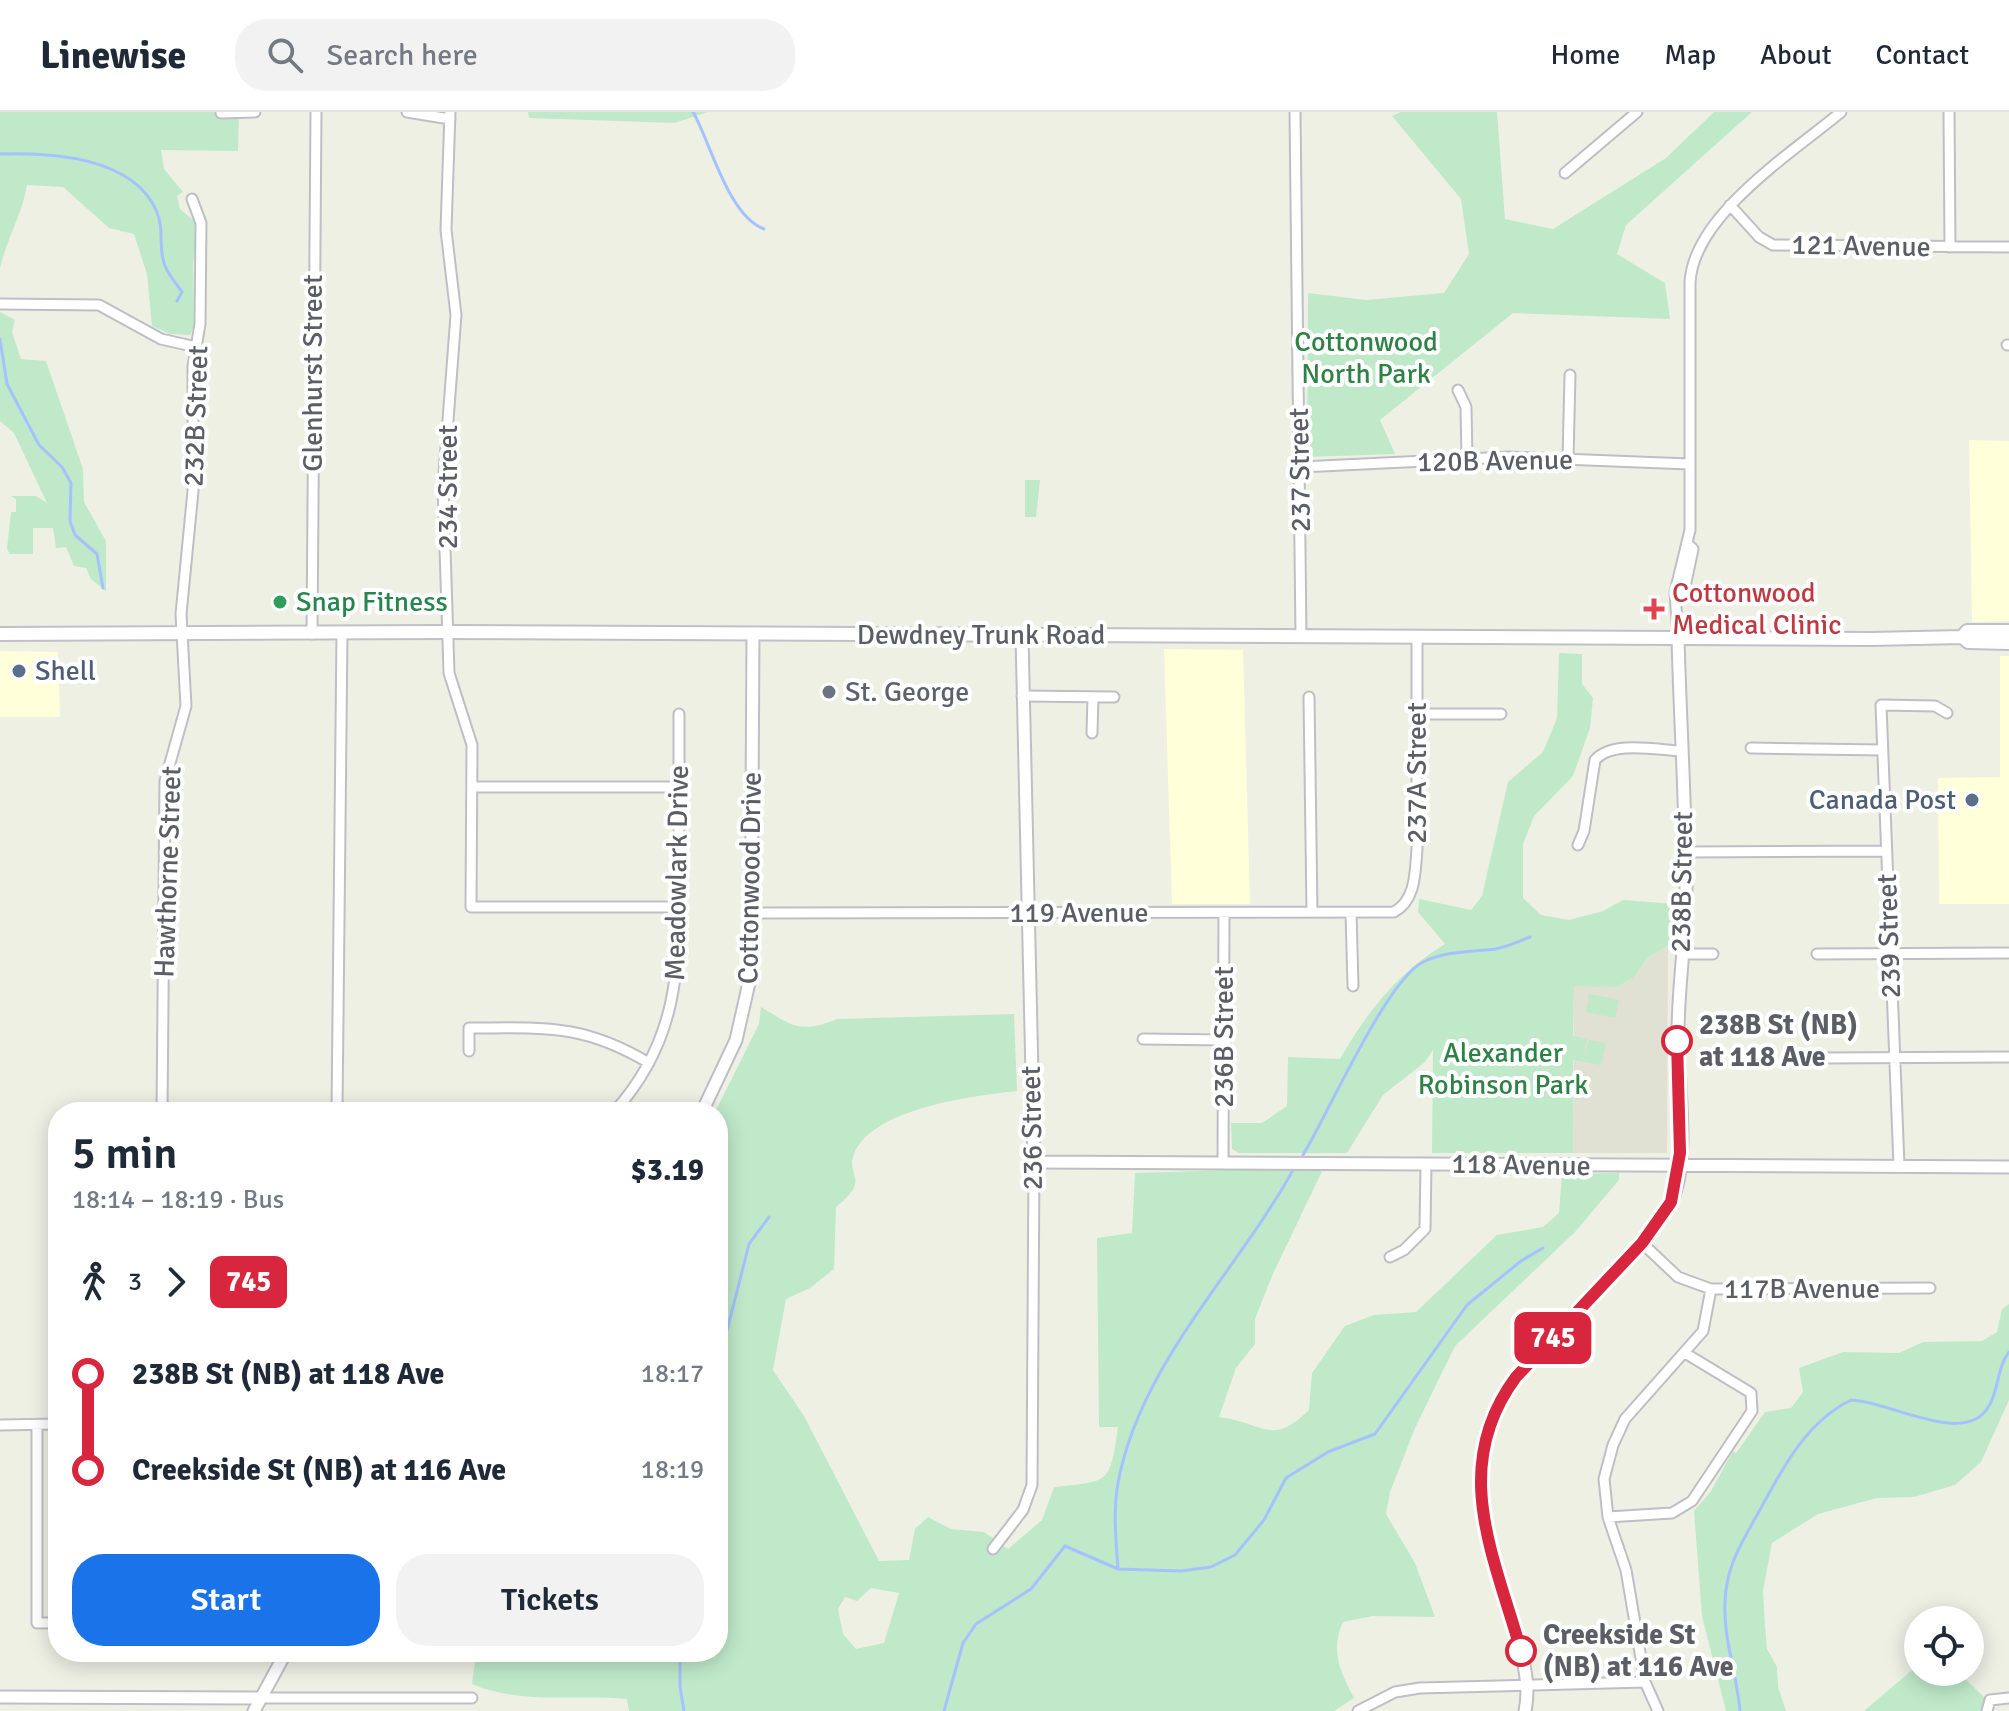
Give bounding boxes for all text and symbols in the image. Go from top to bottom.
search box [235,19,795,91]
text: Linewise [40,32,187,79]
icon: search [263,33,307,77]
text: Search here [327,37,478,74]
text: Home [1551,38,1620,72]
text: Map [1664,38,1716,72]
text: About [1760,38,1832,72]
text: Contact [1876,38,1969,72]
street label: 121 Avenue [1791,228,1931,264]
street label: Glenhurst Street [296,274,330,472]
park label: Cottonwood North Park [1294,325,1438,391]
street label: 232B Street [177,345,215,487]
street label: 237 Street [1282,407,1318,533]
street label: 234 Street [431,425,465,549]
street label: 120B Avenue [1417,443,1573,479]
place label: Cottonwood Medical Clinic [1672,576,1841,642]
place label: Snap Fitness [296,585,448,619]
marker: Snap Fitness [271,593,289,611]
marker: Cottonwood Medical Clinic [1643,598,1665,620]
street label: Dewdney Trunk Road [857,618,1105,652]
place label: Shell [35,654,96,688]
marker: Shell [10,662,28,680]
place label: St. George [845,675,969,709]
marker: St. George [820,683,838,701]
street label: 237A Street [1400,702,1434,844]
street label: Hawthorne Street [147,765,189,978]
street label: Meadowlark Drive [658,765,696,981]
street label: Cottonwood Drive [731,772,769,984]
place label: Canada Post [1809,783,1956,817]
marker: Canada Post [1963,791,1981,809]
street label: 238B Street [1664,811,1700,953]
street label: 239 Street [1870,873,1908,999]
street label: 119 Avenue [1009,896,1149,930]
street label: 236B Street [1207,966,1241,1108]
place label: 238B St (NB) at 118 Ave [1699,1008,1858,1074]
marker: 238B St (NB) at 118 Ave [1662,1026,1692,1056]
park label: Alexander Robinson Park [1418,1036,1588,1102]
street label: 236 Street [1014,1065,1050,1191]
text: 5 min [72,1127,177,1181]
street label: 118 Avenue [1451,1147,1591,1183]
text: $3.19 [631,1152,704,1189]
text: 18:14 – 18:19 · Bus [72,1184,284,1216]
icon: walk [72,1260,116,1304]
icon: forward [154,1260,198,1304]
text: 745 [226,1265,271,1299]
text: 3 [128,1266,142,1298]
street label: 117B Avenue [1724,1272,1880,1306]
line badge: 745 [1507,1312,1599,1364]
text: 745 [1530,1321,1576,1355]
text: 238B St (NB) at 118 Ave [132,1356,444,1393]
text: 18:17 [641,1358,704,1390]
text: Creekside St (NB) at 116 Ave [132,1452,506,1489]
text: 18:19 [641,1454,704,1486]
button: Start [72,1554,380,1646]
button: Tickets [396,1554,704,1646]
map controls [1904,1606,1984,1686]
button: locate [1904,1606,1984,1686]
place label: Creekside St (NB) at 116 Ave [1543,1618,1734,1684]
marker: Creekside St (NB) at 116 Ave [1506,1636,1536,1666]

